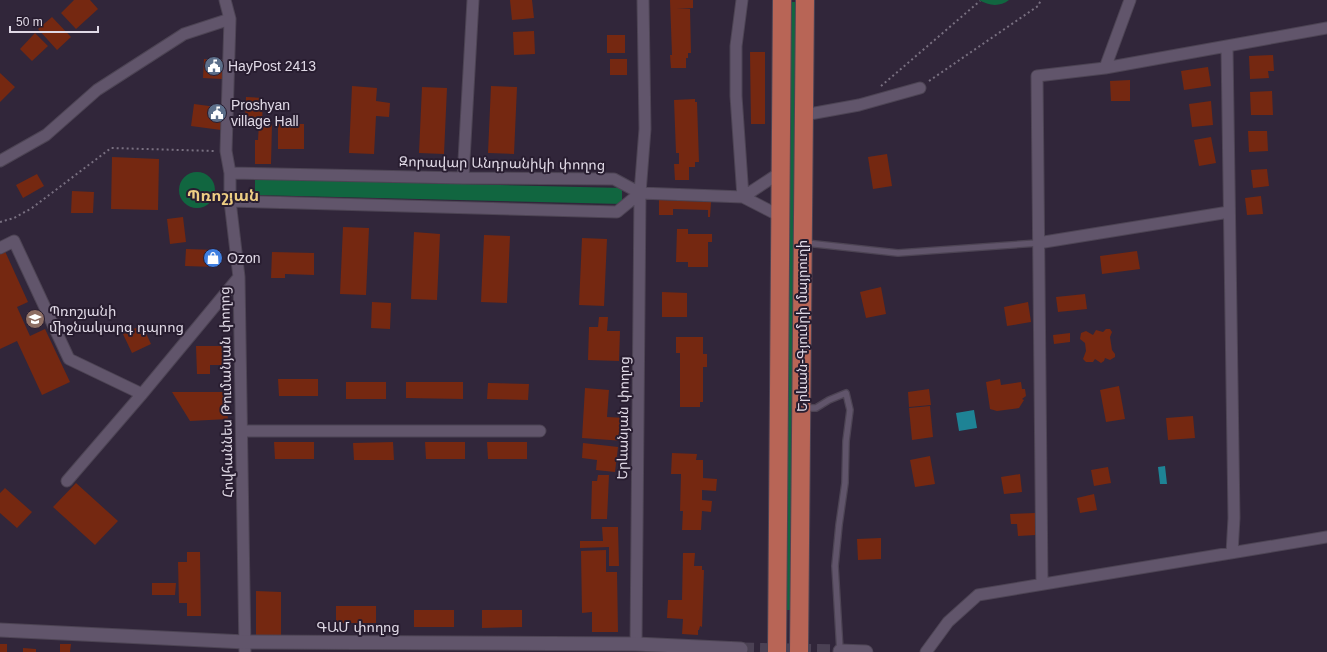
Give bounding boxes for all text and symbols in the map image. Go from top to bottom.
scale bar [10,8,98,34]
text: 50 m [16,15,43,29]
public building icon: HayPost 2413 [203,55,225,77]
place label: HayPost 2413 [228,58,316,74]
place label: Proshyan village Hall [231,97,299,129]
public building icon: Proshyan village Hall [206,102,228,124]
street label: Զորավար Անդրանիկի փողոց [399,153,605,173]
district label: Պռոշյան [187,187,259,205]
street label: Երևան-Գյումրի մայրուղի [794,240,810,412]
shop icon: Ozon [202,247,224,269]
place label: Ozon [227,250,260,266]
street label: Հովհաննես Թումանյան փողոց [216,286,236,498]
place label: Պռոշյանի միջնակարգ դպրոց [49,303,184,335]
school or university icon: Պռոշյանի միջնակարգ դպրոց [24,308,46,330]
street label: Երևանյան փողոց [614,356,632,480]
street label: ԳԱՄ փողոց [316,619,400,635]

